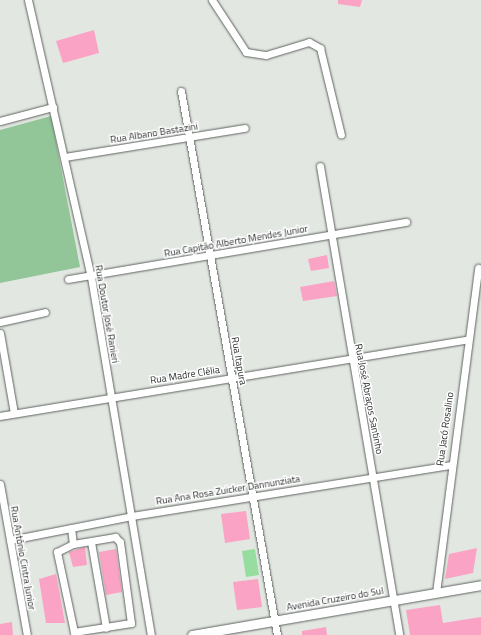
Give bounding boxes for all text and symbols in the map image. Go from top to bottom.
street label: Rua Albano Bastazini [109,120,199,146]
street label: Rua Capitão Alberto Mendes Junior [163,222,309,260]
street label: Rua Doutor José Ranieri [92,264,122,364]
street label: Rua Itapura [229,336,249,386]
street label: Rua José Abraços Santinho [352,343,386,455]
street label: Rua Madre Clélia [149,364,221,386]
street label: Rua Jacó Rosalino [434,391,456,467]
street label: Rua Ana Rosa Zuicker Dannunziata [155,473,301,507]
street label: Rua Antônio Cintra Junior [8,505,38,611]
street label: Avenida Cruzeiro do Sul [286,585,384,613]

